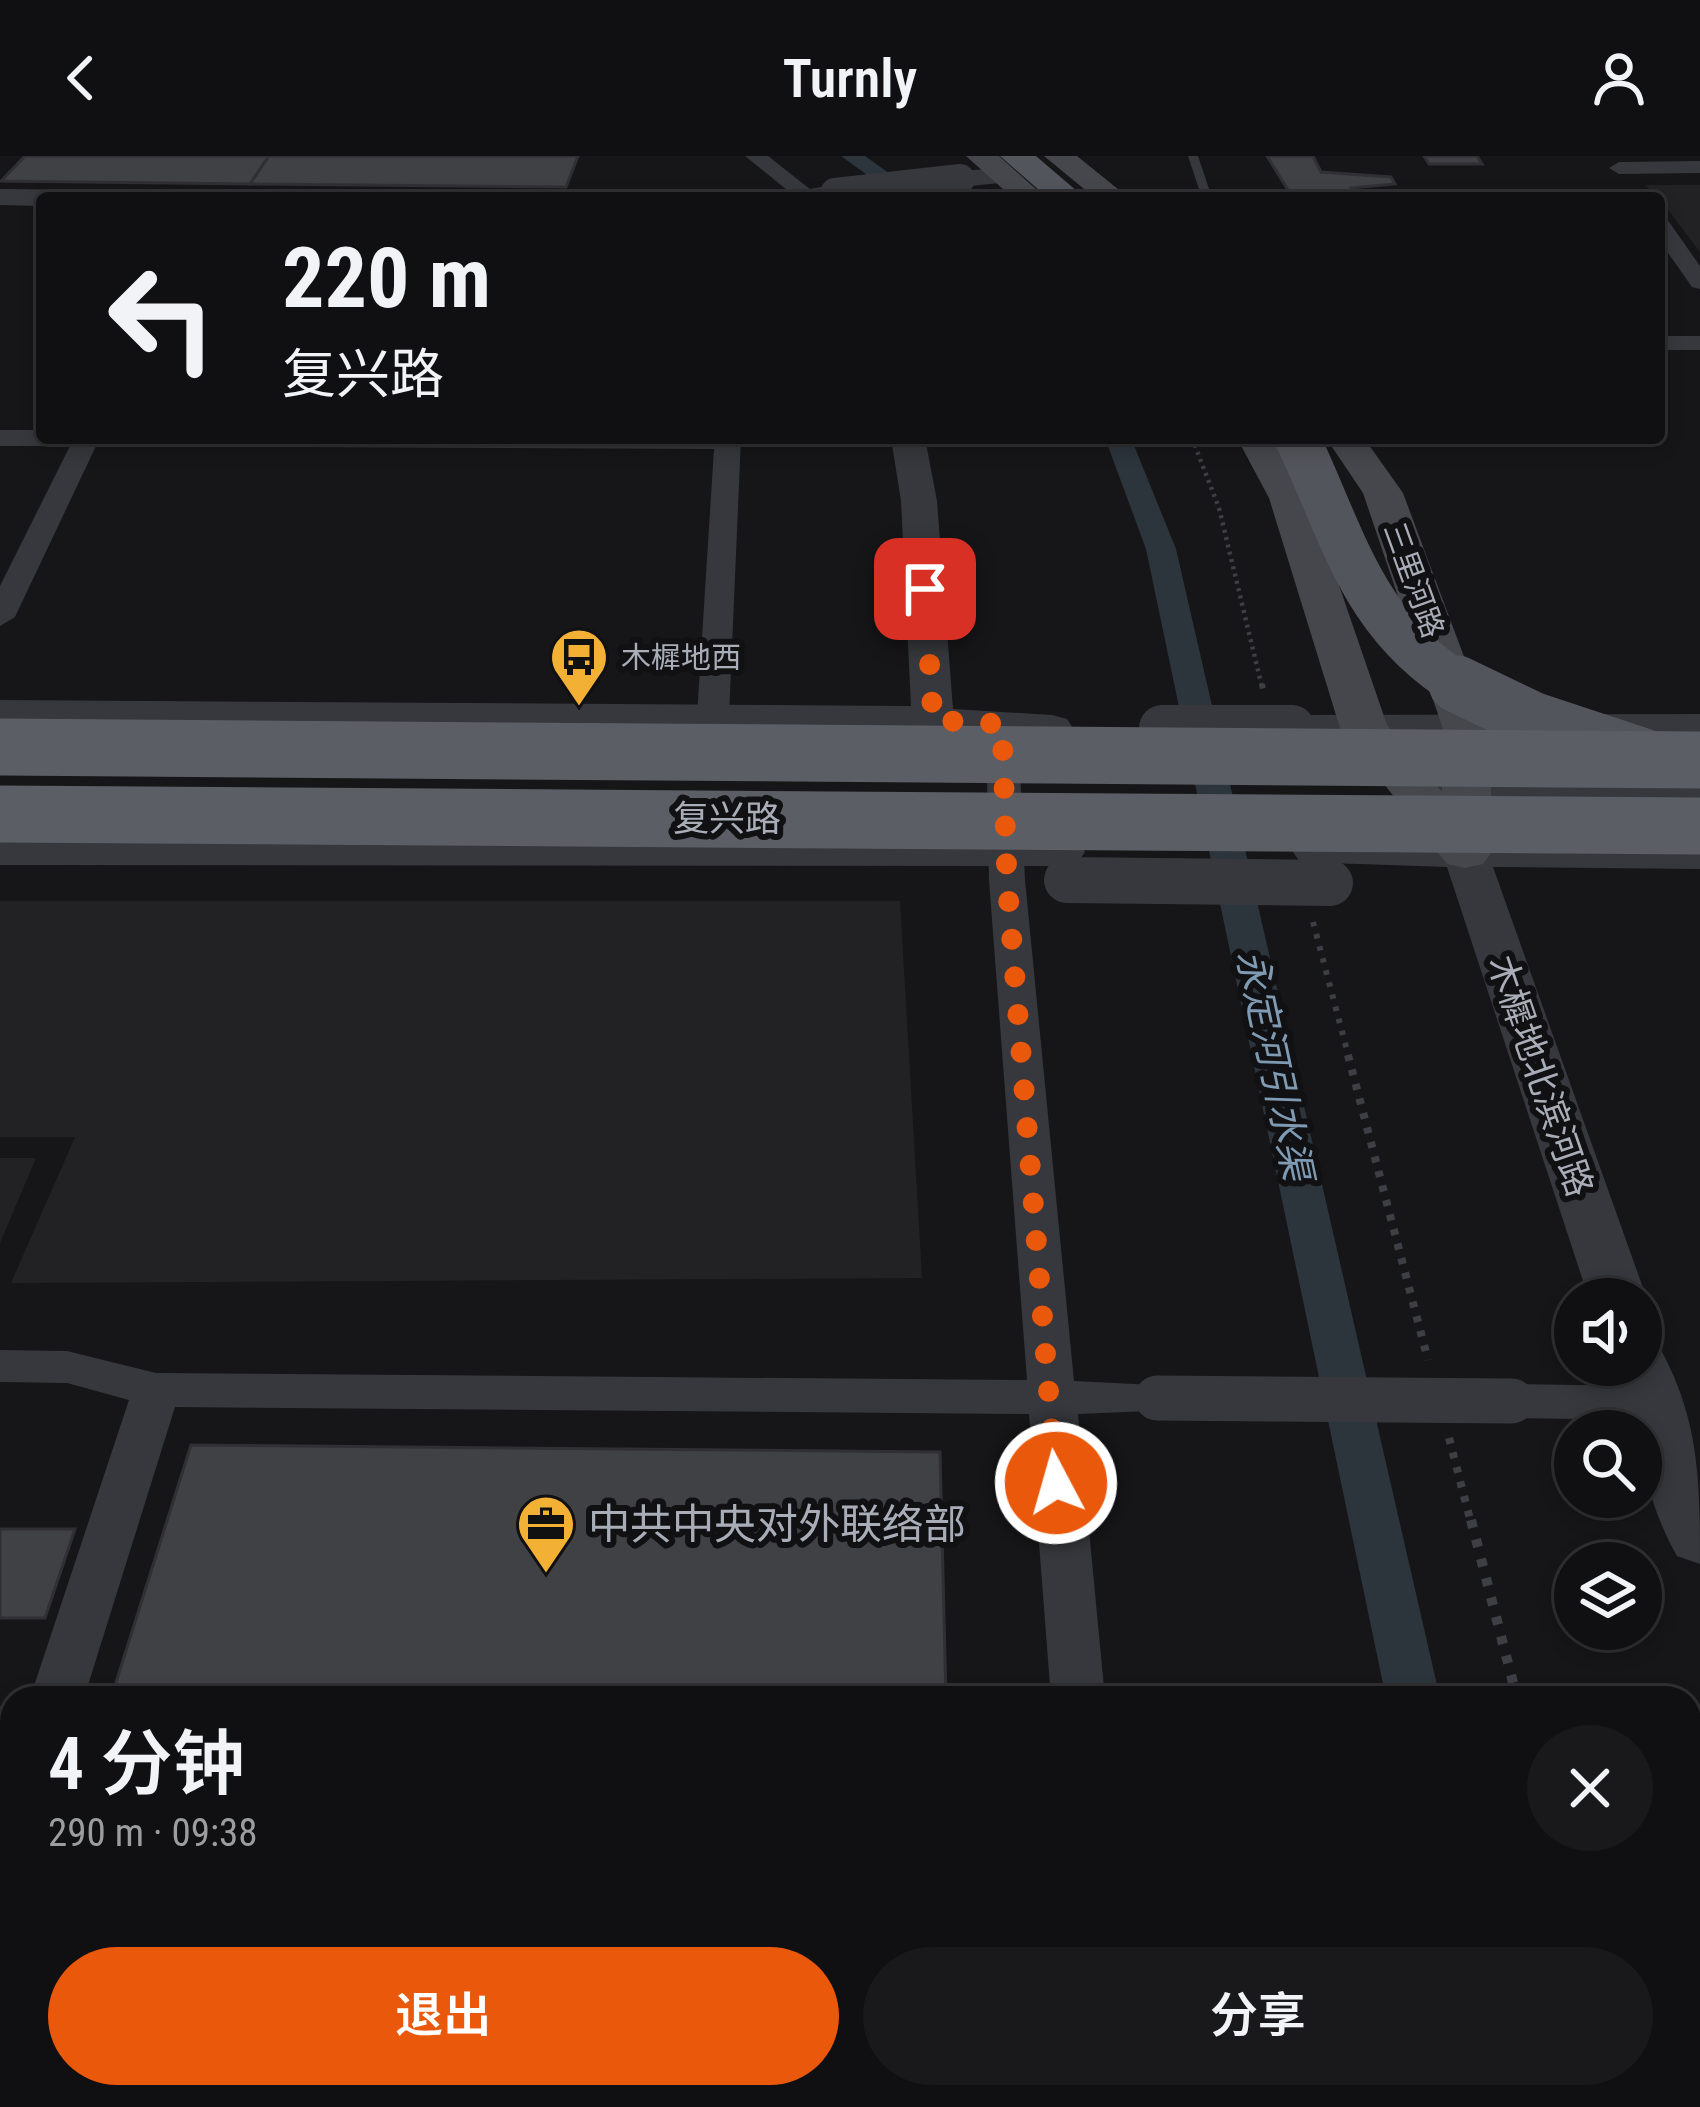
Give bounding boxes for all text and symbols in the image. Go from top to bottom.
icon: back [48,45,114,111]
icon: person [1586,45,1652,111]
text: Turnly [783,47,917,110]
text: 220 m [282,229,491,328]
icon: left [84,240,240,396]
text: 复兴路 [282,343,444,406]
street label: 三里河路 [1377,518,1451,642]
pin [874,538,976,640]
icon: arrive [892,556,958,622]
bus stop icon: 木樨地西 [548,626,610,708]
place label: 木樨地西 [621,640,741,675]
street label: 复兴路 [673,798,781,840]
water label: 永定河引水渠 [1227,946,1322,1189]
street label: 木樨地北滨河路 [1479,950,1601,1202]
map controls [1554,1278,1662,1650]
button: sound [1554,1278,1662,1386]
button: search [1554,1410,1662,1518]
position arrow [993,1420,1119,1546]
office icon: 中共中央对外联络部 [515,1493,577,1575]
place label: 中共中央对外联络部 [588,1500,966,1549]
button: layers [1554,1542,1662,1650]
text: 4 分钟 [48,1722,245,1807]
button: close [1527,1725,1653,1851]
text: 290 m · 09:38 [48,1810,258,1856]
button: 退出 [48,1947,839,2085]
button: 分享 [863,1947,1653,2085]

